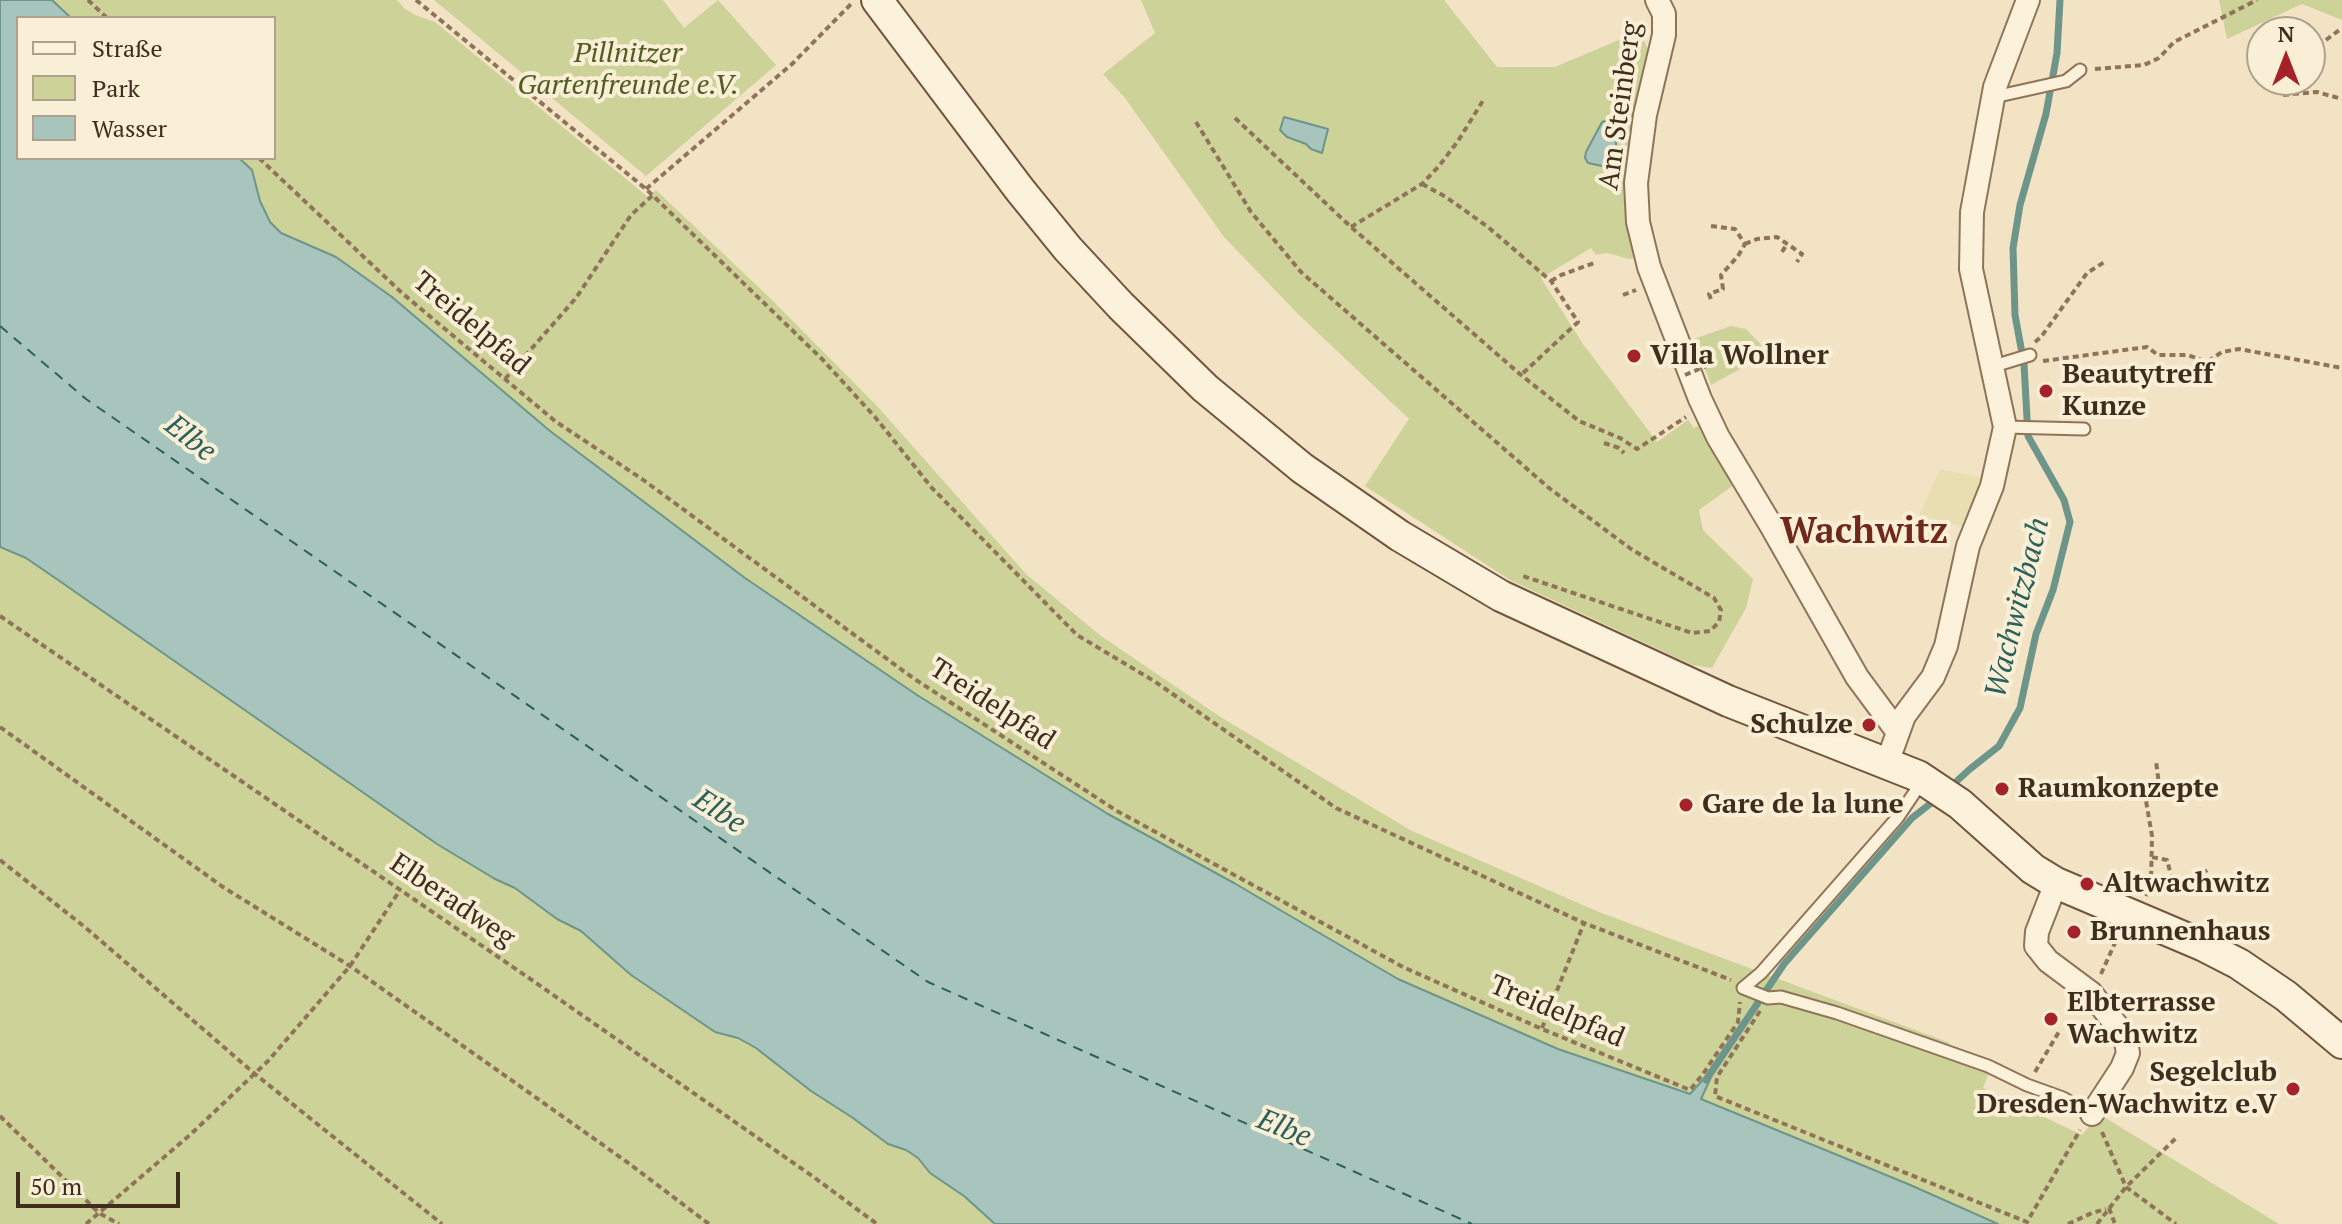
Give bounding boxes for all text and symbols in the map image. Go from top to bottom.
legend [16,16,276,160]
north arrow [2246,16,2326,96]
text: N [2278,19,2294,48]
street label: Am Steinberg [1593,20,1649,192]
text: Straße [92,32,163,64]
park label: Pillnitzer Gartenfreunde e.V. [517,37,739,103]
text: Park [92,72,140,104]
text: Wasser [92,112,167,144]
street label: Treidelpfad [405,265,537,383]
place label: Villa Wollner [1650,339,1829,373]
marker: Villa Wollner [1625,347,1643,365]
place label: Beautytreff Kunze [2062,358,2213,424]
marker: Beautytreff Kunze [2037,382,2055,400]
water label: Elbe [157,408,223,470]
district label: Wachwitz [1780,511,1948,555]
water label: Wachwitzbach [1978,514,2058,702]
street label: Treidelpfad [923,652,1061,758]
place label: Schulze [1750,708,1853,742]
marker: Schulze [1860,716,1878,734]
place label: Raumkonzepte [2018,772,2219,806]
marker: Raumkonzepte [1993,780,2011,798]
water label: Elbe [686,782,752,842]
place label: Gare de la lune [1702,788,1904,822]
marker: Gare de la lune [1677,796,1695,814]
street label: Elberadweg [383,847,521,955]
place label: Altwachwitz [2103,867,2270,901]
marker: Altwachwitz [2078,875,2096,893]
place label: Brunnenhaus [2090,915,2270,949]
marker: Brunnenhaus [2065,923,2083,941]
street label: Treidelpfad [1485,969,1629,1055]
place label: Elbterrasse Wachwitz [2067,986,2216,1052]
marker: Elbterrasse Wachwitz [2042,1010,2060,1028]
place label: Segelclub Dresden-Wachwitz e.V [1977,1056,2277,1122]
marker: Segelclub Dresden-Wachwitz e.V [2284,1080,2302,1098]
water label: Elbe [1252,1102,1316,1156]
scale bar [20,1156,184,1206]
text: 50 m [30,1170,82,1202]

